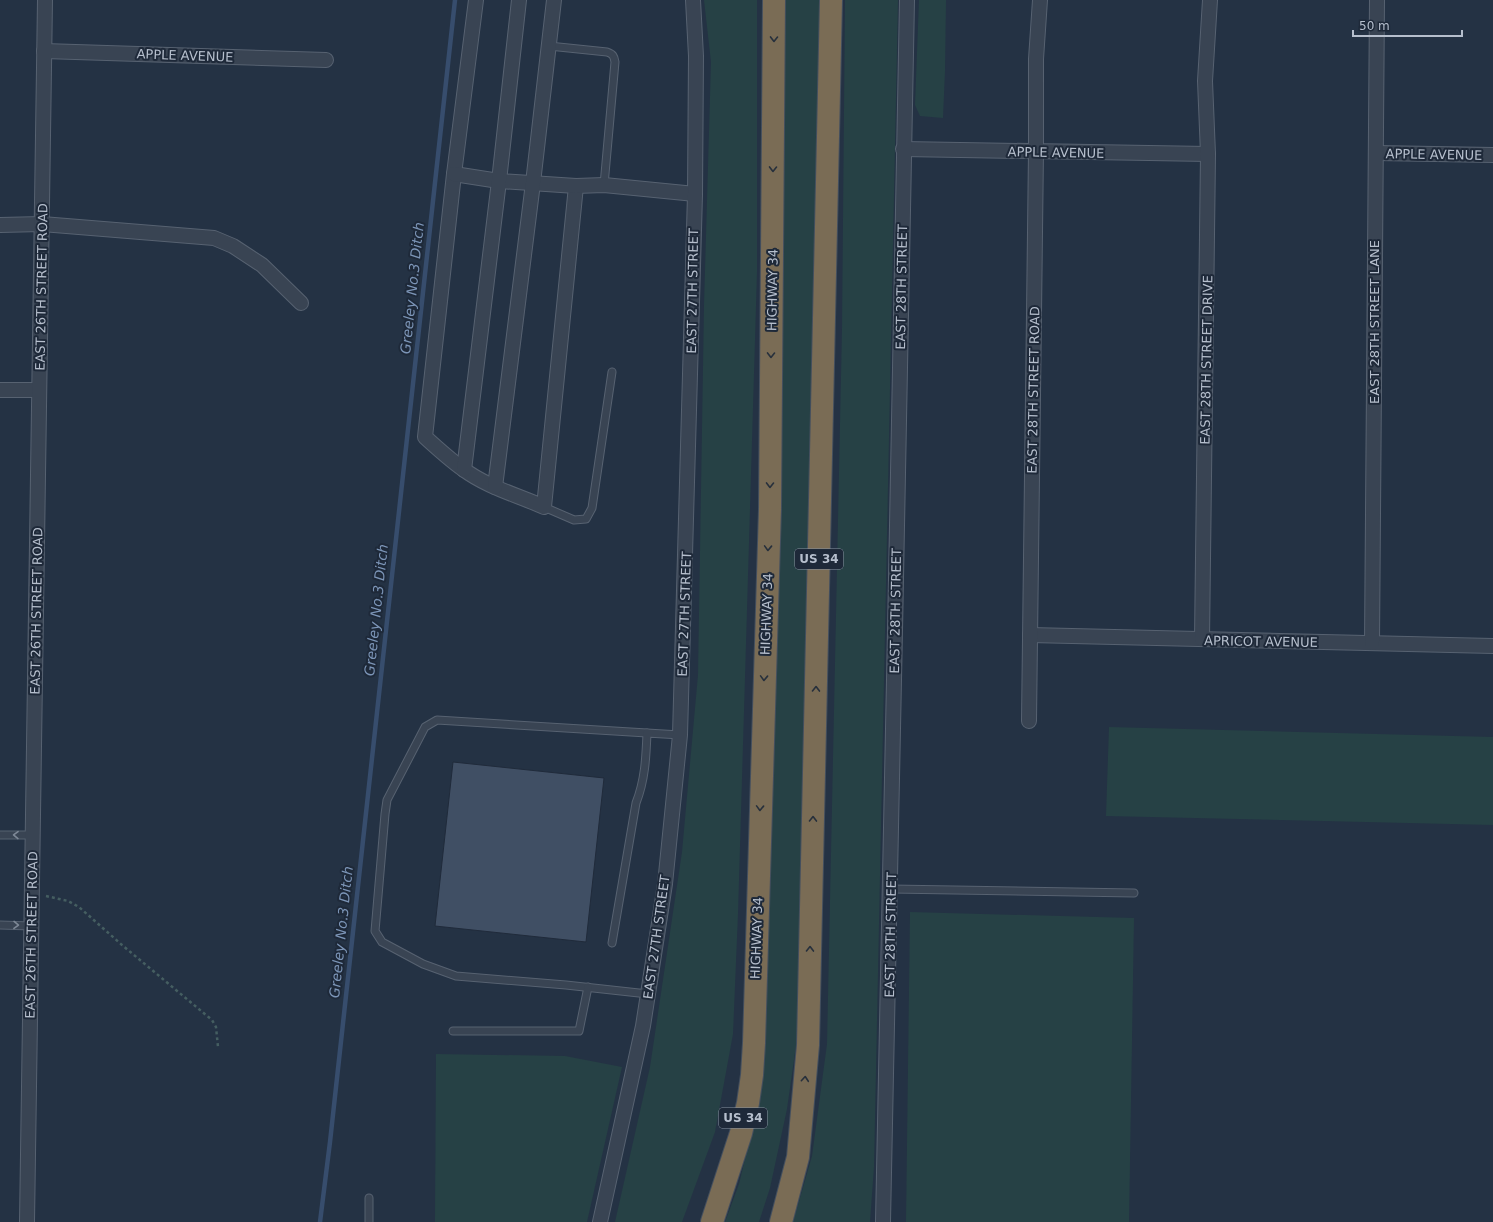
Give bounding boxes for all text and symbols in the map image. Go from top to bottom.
scale bar [1353,12,1462,38]
text: 50 m [1359,19,1390,33]
one-way arrow [770,36,778,42]
street label: APPLE AVENUE [136,46,234,65]
street label: APPLE AVENUE [1007,144,1105,161]
street label: APPLE AVENUE [1385,146,1483,163]
one-way arrow [769,166,777,172]
street label: EAST 26TH STREET ROAD [33,203,50,371]
water label: Greeley No.3 Ditch [397,221,427,355]
street label: EAST 28TH STREET [893,224,910,350]
street label: EAST 27TH STREET [684,228,701,354]
street label: EAST 28TH STREET LANE [1367,240,1382,404]
street label: HIGHWAY 34 [764,249,781,331]
street label: EAST 28TH STREET DRIVE [1198,275,1215,445]
street label: EAST 28TH STREET ROAD [1025,306,1042,474]
one-way arrow [767,352,775,358]
one-way arrow [766,482,774,488]
street label: EAST 26TH STREET ROAD [28,527,45,695]
water label: Greeley No.3 Ditch [361,543,391,677]
one-way arrow [764,545,773,551]
street label: EAST 28TH STREET [887,548,904,674]
road number: US 34 [795,549,843,569]
street label: EAST 27TH STREET [675,551,694,677]
street label: HIGHWAY 34 [758,573,775,655]
street label: APRICOT AVENUE [1204,633,1318,650]
one-way arrow [760,675,769,681]
one-way arrow [812,686,820,692]
one-way arrow [756,805,765,811]
one-way arrow [809,816,817,822]
one-way arrow [13,831,19,839]
street label: EAST 26TH STREET ROAD [23,851,40,1019]
water label: Greeley No.3 Ditch [326,865,356,999]
street label: EAST 28TH STREET [882,872,899,998]
street label: EAST 27TH STREET [640,874,673,1000]
street label: HIGHWAY 34 [748,897,765,979]
one-way arrow [13,921,19,930]
one-way arrow [806,946,814,952]
one-way arrow [800,1076,809,1082]
road number: US 34 [719,1108,767,1128]

